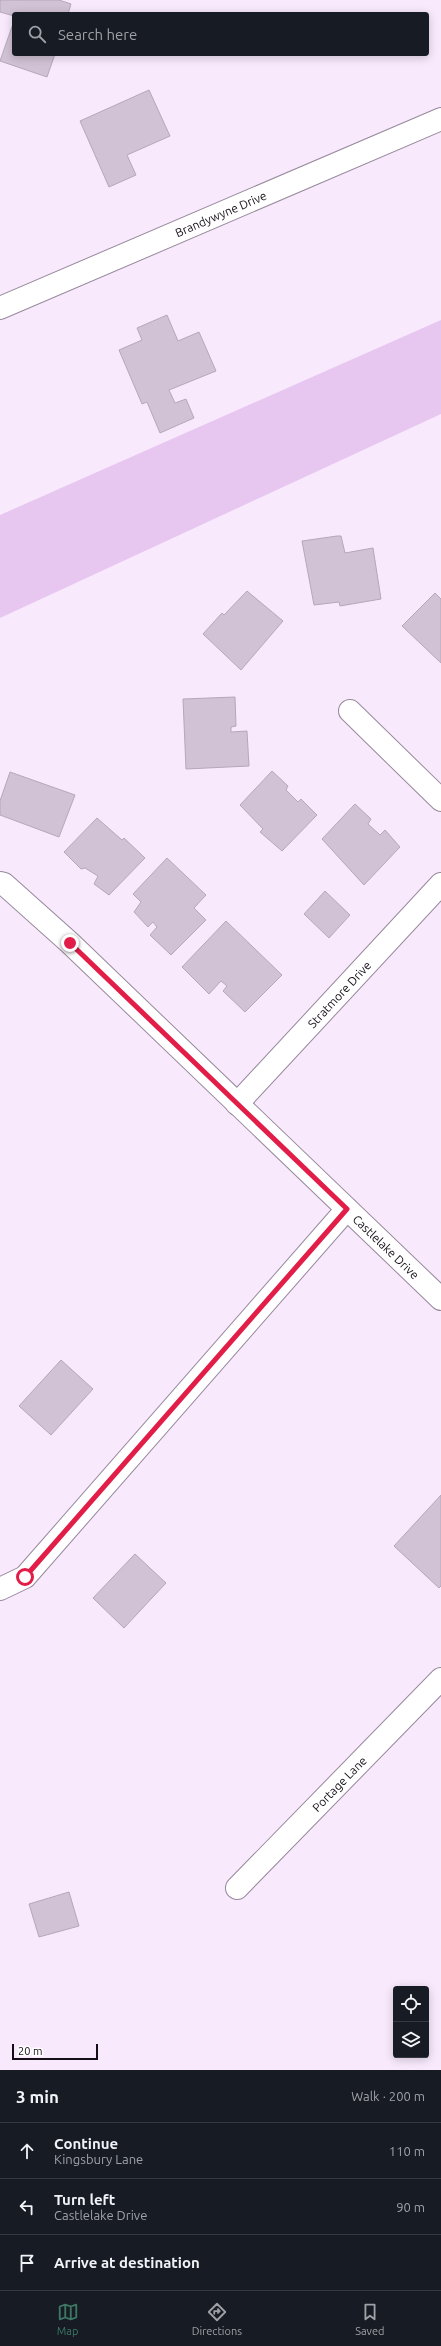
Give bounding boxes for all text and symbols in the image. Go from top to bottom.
search box [12,12,429,56]
icon: search [26,23,48,45]
text: Search here [58,26,137,43]
street label: Brandywyne Drive [173,188,268,239]
route end [61,934,79,952]
street label: Stratmore Drive [305,958,373,1030]
street label: Castlelake Drive [351,1212,422,1281]
route start [16,1568,34,1586]
street label: Portage Lane [309,1753,369,1814]
map controls [393,1986,429,2058]
button: locate [393,1986,429,2022]
button: layers [393,2022,429,2058]
scale bar [12,2042,98,2061]
text: 20 m [18,2045,42,2057]
text: 3 min [16,2087,59,2106]
text: Walk · 200 m [351,2089,425,2103]
text: Continue [54,2135,118,2152]
icon: ahead [16,2140,38,2162]
text: 110 m [389,2144,425,2158]
text: Kingsbury Lane [54,2152,143,2166]
text: Turn left [54,2191,115,2208]
icon: left [16,2196,38,2218]
text: 90 m [396,2200,425,2214]
text: Castlelake Drive [54,2208,147,2222]
icon: arrive [16,2252,38,2274]
text: Arrive at destination [54,2254,200,2271]
tab: Map [57,2301,79,2337]
tab: Directions [192,2301,242,2337]
tab: Saved [355,2301,384,2337]

